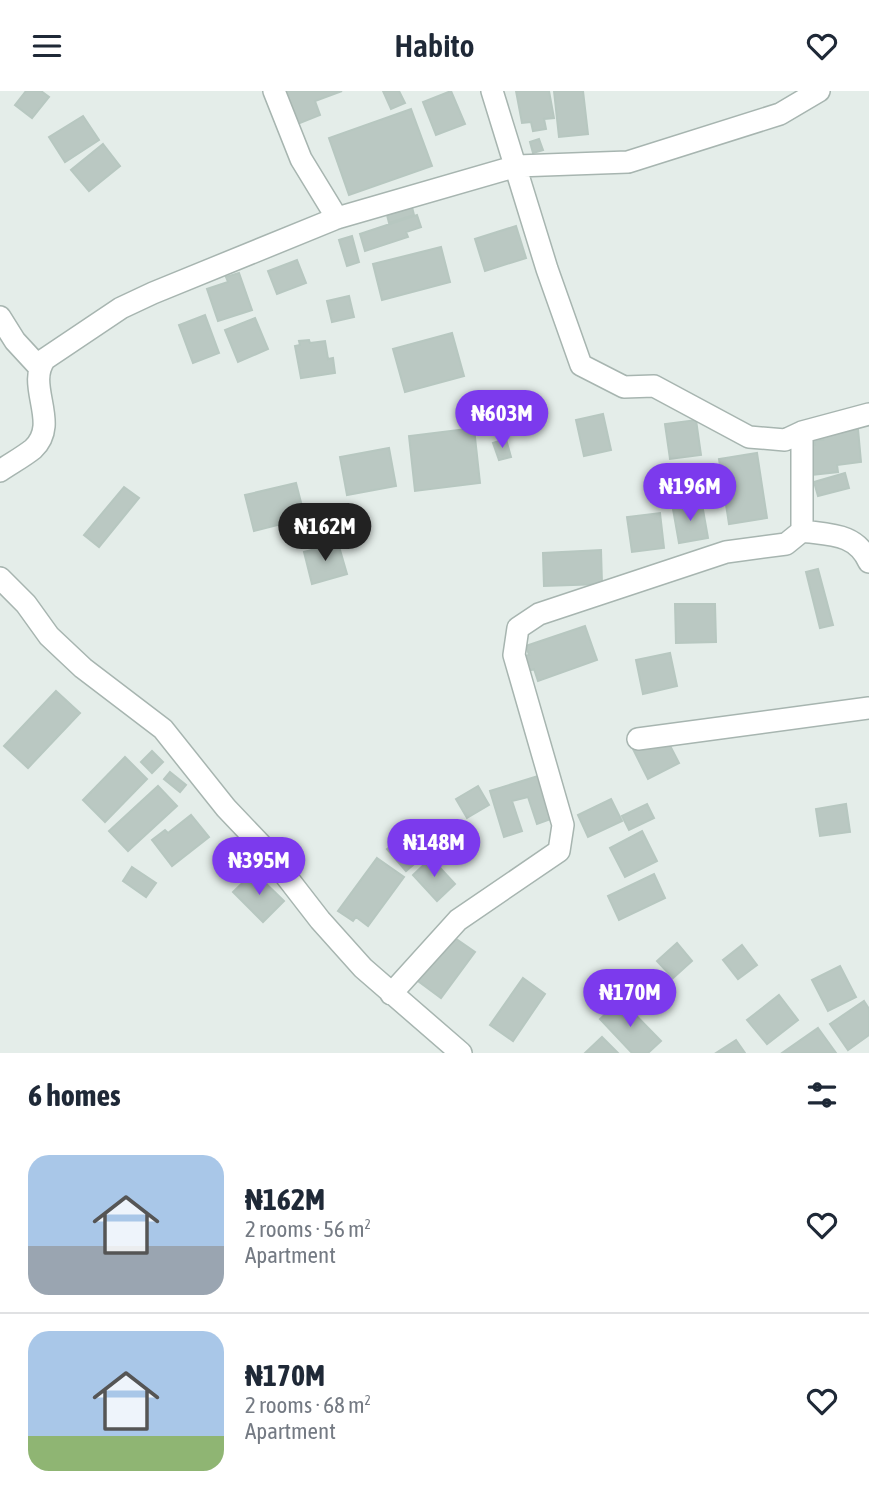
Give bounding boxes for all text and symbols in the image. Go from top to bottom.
icon: menu [28,27,66,65]
text: Habito [395,27,474,64]
icon: heart [803,27,841,65]
pin: ₦603M [453,391,551,450]
text: ₦603M [471,400,533,426]
pin: ₦196M [641,463,739,523]
text: ₦196M [659,473,721,499]
pin: ₦162M [276,503,374,563]
text: ₦162M [294,513,356,539]
pin: ₦148M [385,819,483,879]
text: ₦148M [403,829,465,855]
pin: ₦395M [210,837,308,897]
text: ₦395M [228,847,290,873]
pin: ₦170M [581,969,679,1029]
text: ₦170M [599,979,661,1005]
icon: filters [803,1076,841,1114]
text: 6 homes [28,1078,121,1112]
text: ₦162M [245,1182,325,1216]
icon: home [84,1183,168,1267]
icon: heart [803,1206,841,1244]
text: 2 rooms · 56 m² [245,1216,371,1242]
text: Apartment [245,1242,336,1268]
text: ₦170M [245,1358,325,1392]
icon: home [84,1359,168,1443]
icon: heart [803,1382,841,1420]
text: 2 rooms · 68 m² [245,1392,371,1418]
text: Apartment [245,1418,336,1444]

